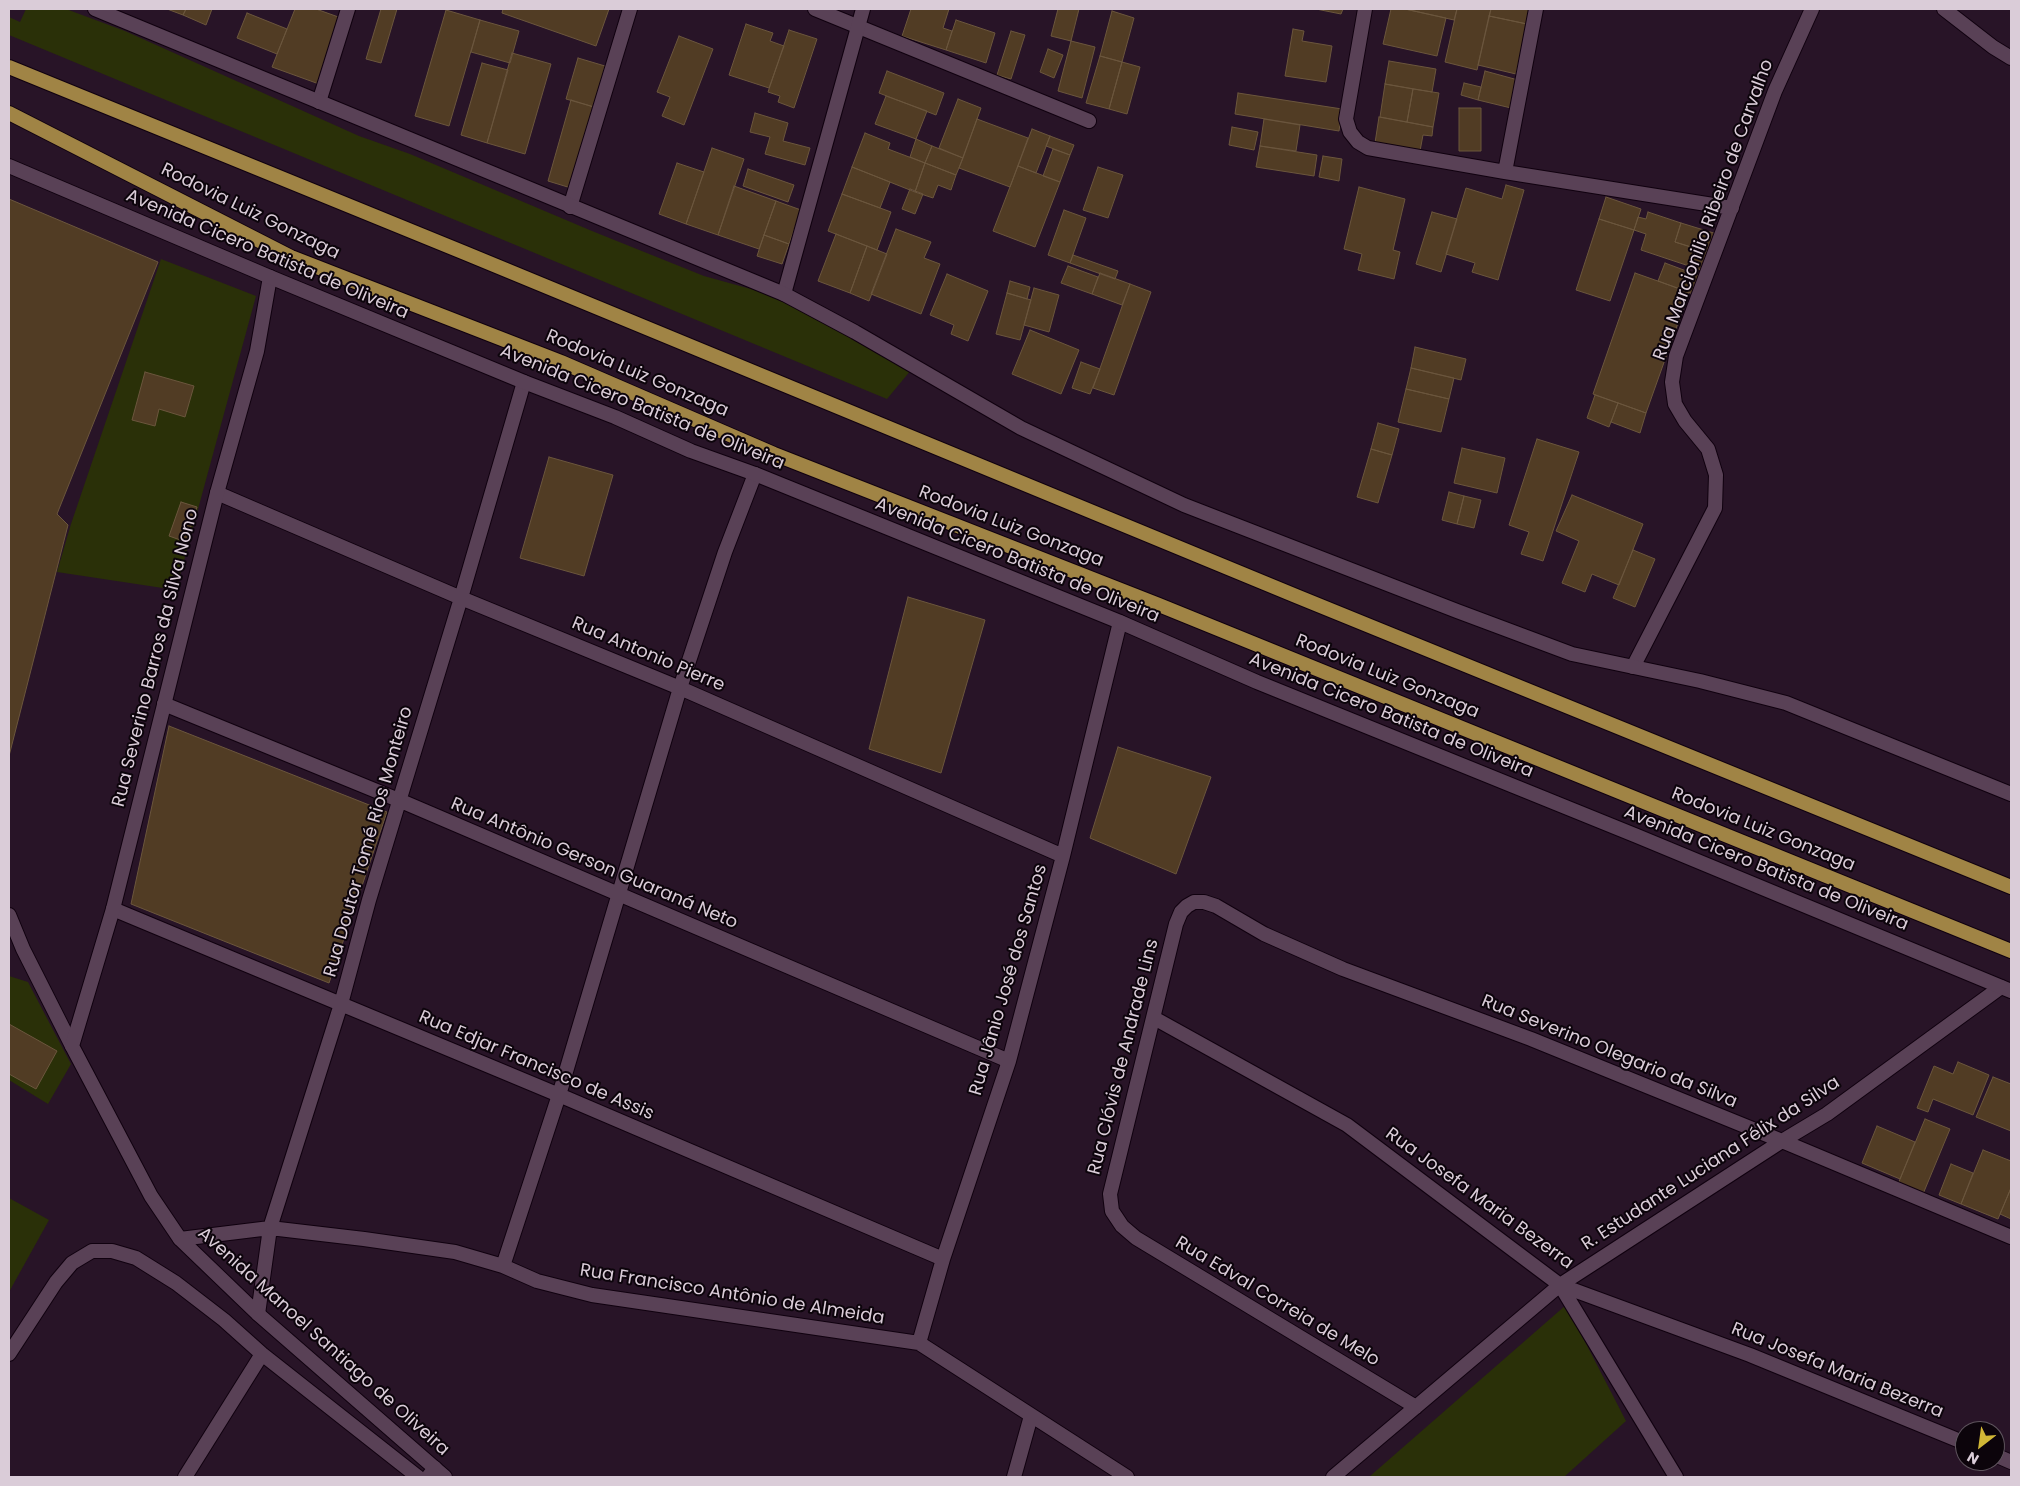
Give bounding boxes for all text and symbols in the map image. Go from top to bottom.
street label: Rua Marcionilio Ribeiro de Carvalho [1649,57,1779,363]
street label: Rodovia Luiz Gonzaga [157,159,343,265]
street label: Avenida Cicero Batista de Oliveira [123,186,411,324]
street label: Rodovia Luiz Gonzaga [543,326,731,422]
street label: Avenida Cicero Batista de Oliveira [497,341,787,475]
street label: Rodovia Luiz Gonzaga [916,482,1106,572]
street label: Avenida Cicero Batista de Oliveira [872,494,1162,628]
street label: Rua Severino Barros da Silva Nono [108,507,204,809]
street label: Rua Antonio Pierre [568,613,728,697]
street label: Rodovia Luiz Gonzaga [1292,630,1482,724]
street label: Avenida Cicero Batista de Oliveira [1246,649,1536,783]
street label: Rua Doutor Tomé Rios Monteiro [320,704,418,980]
street label: Rodovia Luiz Gonzaga [1668,783,1858,877]
street label: Rua Antônio Gerson Guaraná Neto [447,794,741,934]
street label: Avenida Cicero Batista de Oliveira [1621,802,1911,936]
street label: Rua Jânio José dos Santos [966,862,1052,1098]
street label: Rua Clóvis de Andrade Lins [1084,937,1164,1177]
street label: Rua Severino Olegario da Silva [1478,991,1740,1113]
street label: Rua Edjar Francisco de Assis [415,1007,657,1125]
street label: R. Estudante Luciana Félix da Silva [1578,1072,1844,1256]
street label: Rua Josefa Maria Bezerra [1381,1124,1577,1274]
street label: Avenida Manoel Santiago de Oliveira [193,1223,453,1461]
street label: Rua Edval Correia de Melo [1171,1232,1383,1372]
street label: Rua Francisco Antônio de Almeida [578,1260,886,1330]
street label: Rua Josefa Maria Bezerra [1728,1318,1946,1424]
north arrow [1955,1421,2005,1471]
text: N [1963,1447,1983,1469]

